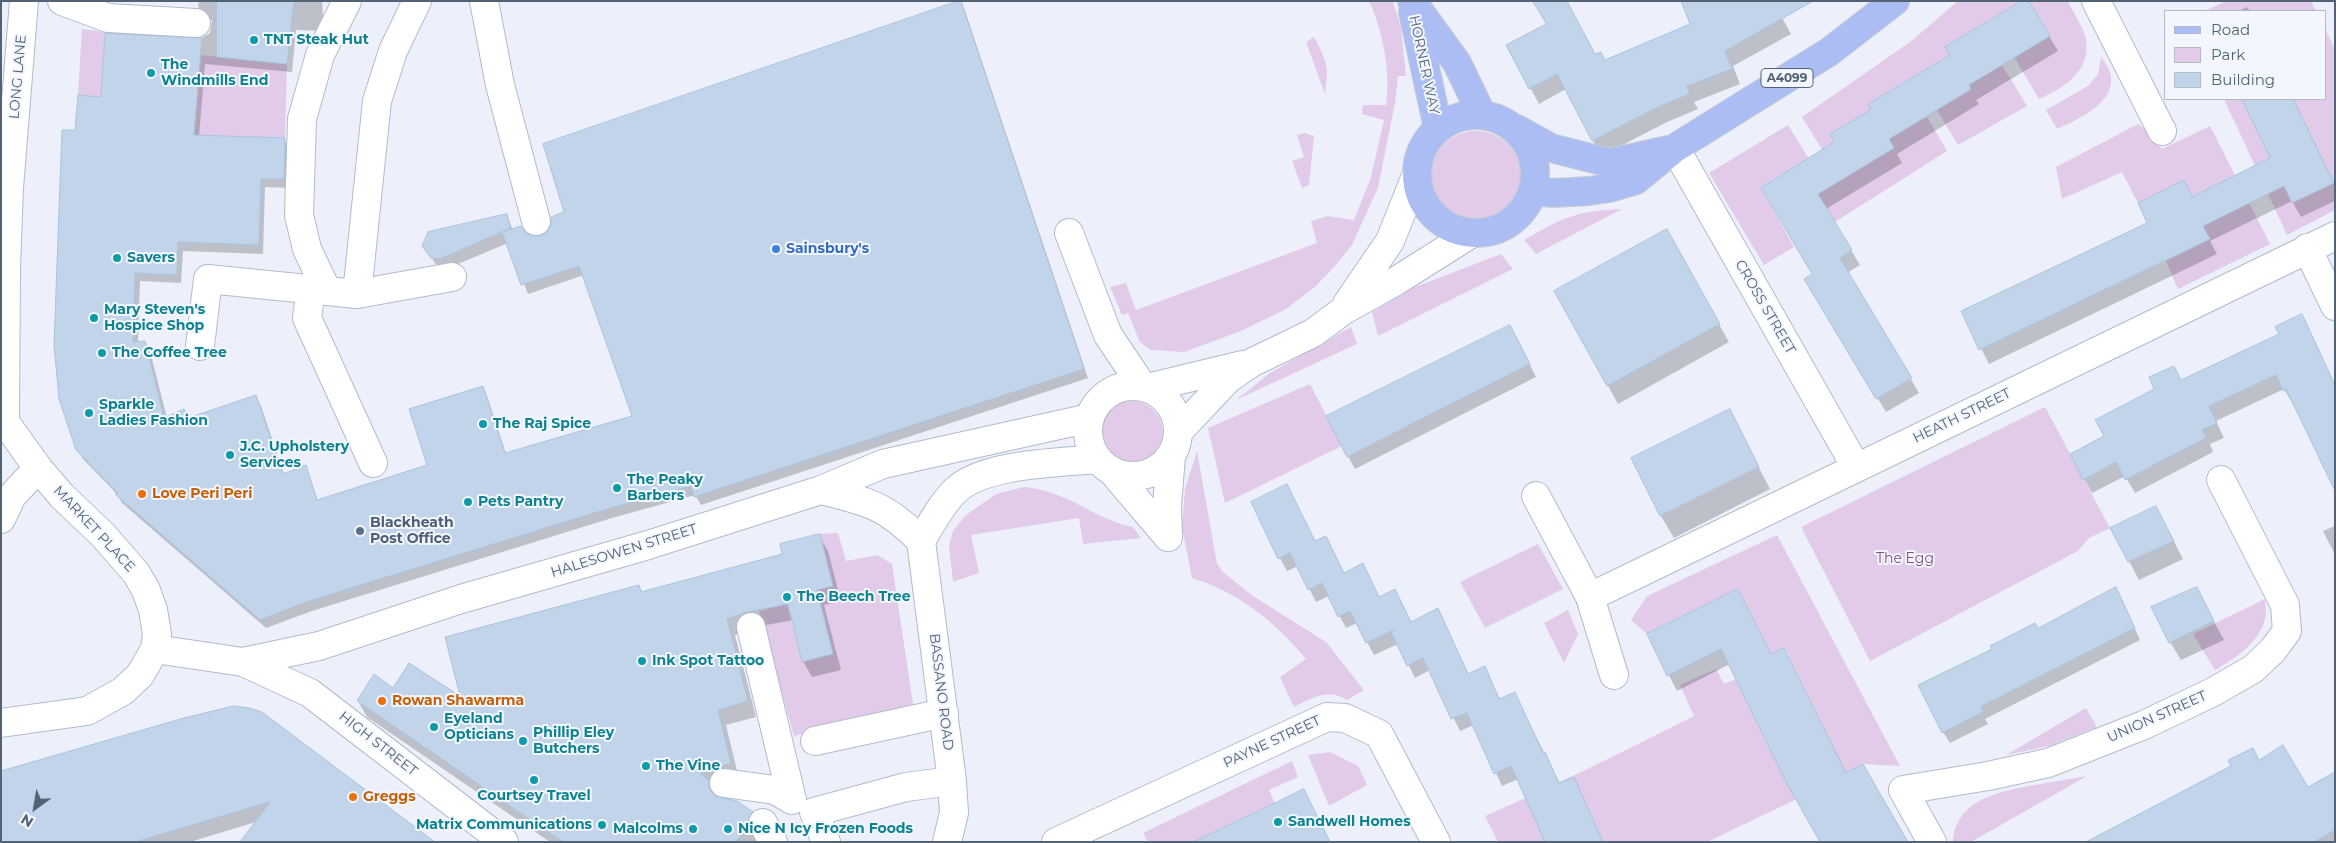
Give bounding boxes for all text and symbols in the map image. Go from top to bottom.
legend [2164,10,2326,100]
street label: HORNER WAY [1405,14,1443,116]
text: Road [2211,20,2250,39]
place label: TNT Steak Hut [264,32,369,48]
street label: LONG LANE [6,34,30,120]
marker: TNT Steak Hut [248,34,260,46]
text: Park [2211,45,2245,64]
place label: The Windmills End [161,57,268,90]
marker: The Windmills End [145,67,157,79]
road number: A4099 [1761,68,1813,88]
text: Building [2211,70,2275,89]
place label: Sainsbury's [786,241,869,257]
marker: Sainsbury's [770,243,782,255]
place label: Savers [127,250,175,266]
marker: Savers [111,252,123,264]
street label: CROSS STREET [1731,257,1799,357]
place label: Mary Steven's Hospice Shop [104,302,205,334]
marker: Mary Steven's Hospice Shop [88,312,100,324]
place label: The Coffee Tree [112,345,227,361]
marker: The Coffee Tree [96,347,108,359]
street label: HEATH STREET [1910,385,2014,447]
place label: Sparkle Ladies Fashion [99,397,208,430]
marker: Sparkle Ladies Fashion [83,407,95,419]
place label: The Raj Spice [493,416,591,432]
marker: The Raj Spice [477,418,489,430]
place label: J.C. Upholstery Services [240,439,349,472]
marker: J.C. Upholstery Services [224,449,236,461]
place label: The Peaky Barbers [627,472,703,504]
street label: MARKET PLACE [50,482,138,576]
marker: The Peaky Barbers [611,482,623,494]
place label: Love Peri Peri [152,486,253,502]
marker: Love Peri Peri [136,488,148,500]
place label: Pets Pantry [478,494,563,510]
marker: Pets Pantry [462,496,474,508]
place label: Blackheath Post Office [370,515,454,548]
street label: HALESOWEN STREET [549,521,699,581]
marker: Blackheath Post Office [354,525,366,537]
park label: The Egg [1876,551,1934,567]
place label: The Beech Tree [797,589,910,605]
marker: The Beech Tree [781,591,793,603]
street label: BASSANO ROAD [925,632,957,752]
place label: Ink Spot Tattoo [652,653,764,669]
marker: Ink Spot Tattoo [636,655,648,667]
street label: UNION STREET [2105,688,2209,746]
place label: Rowan Shawarma [392,693,524,709]
marker: Rowan Shawarma [376,695,388,707]
street label: HIGH STREET [335,708,421,780]
place label: Eyeland Opticians [444,711,514,744]
street label: PAYNE STREET [1221,712,1323,772]
marker: Eyeland Opticians [428,721,440,733]
place label: Phillip Eley Butchers [533,725,614,758]
marker: Phillip Eley Butchers [517,735,529,747]
place label: The Vine [656,758,720,774]
marker: The Vine [640,760,652,772]
marker: Courtsey Travel [528,774,540,786]
north arrow [10,783,60,833]
place label: Courtsey Travel [477,788,591,804]
place label: Greggs [363,789,416,805]
marker: Greggs [347,791,359,803]
text: N [17,810,37,831]
place label: Sandwell Homes [1288,814,1411,830]
marker: Sandwell Homes [1272,816,1284,828]
place label: Matrix Communications [416,817,592,833]
marker: Matrix Communications [596,819,608,831]
place label: Malcolms [613,821,683,837]
place label: Nice N Icy Frozen Foods [738,821,913,837]
marker: Malcolms [687,823,699,835]
marker: Nice N Icy Frozen Foods [722,823,734,835]

